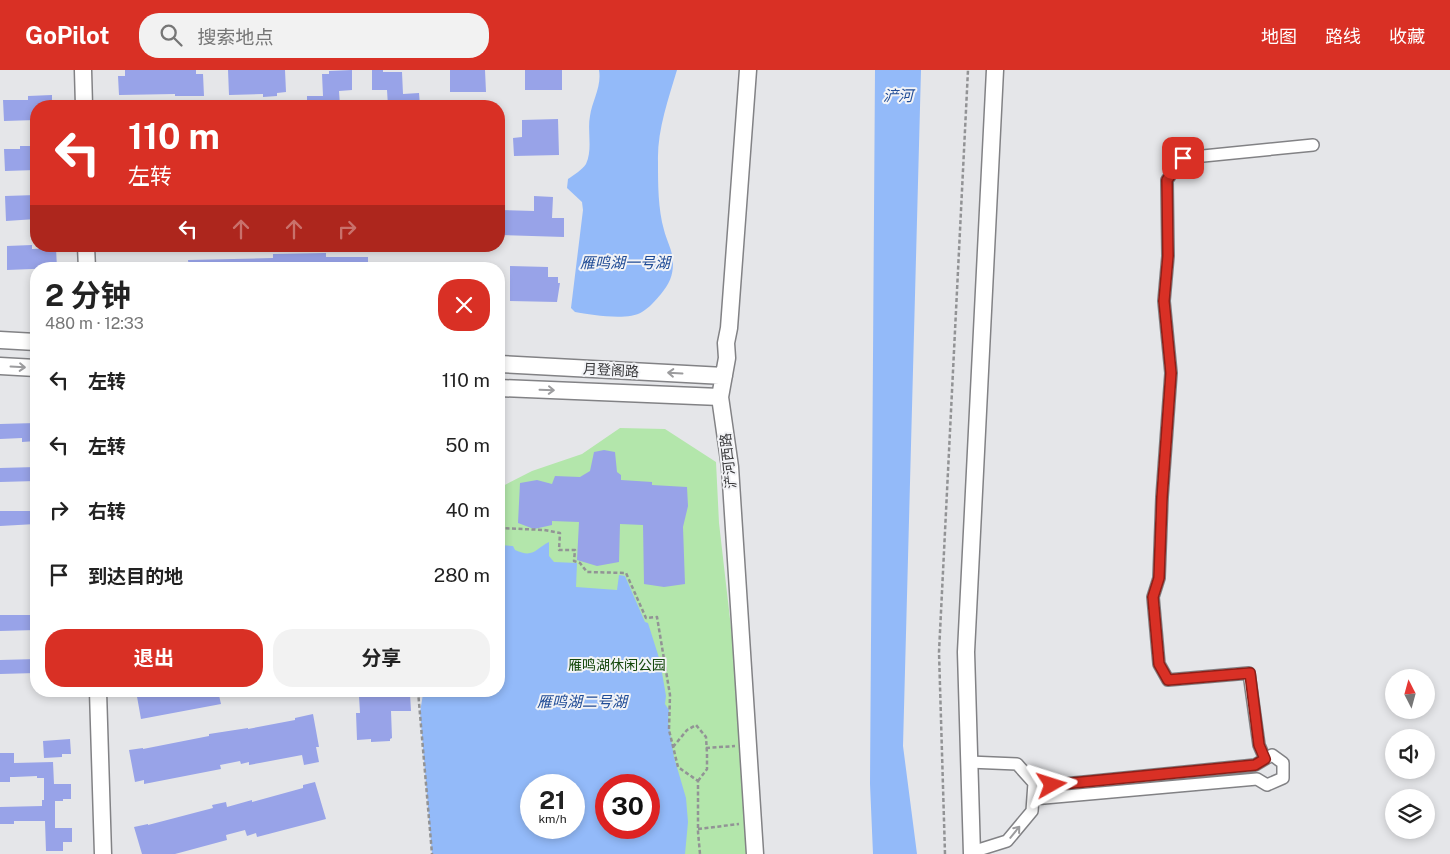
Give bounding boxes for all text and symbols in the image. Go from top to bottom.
search box [139,13,489,58]
text: GoPilot [25,21,109,49]
icon: search [157,21,185,49]
text: 搜索地点 [197,26,273,48]
text: 地图 [1261,26,1297,47]
text: 路线 [1325,26,1361,47]
text: 收藏 [1389,26,1425,47]
water label: 浐河 [883,87,916,104]
text: 110 m [128,116,220,157]
icon: left [45,120,110,185]
pin [1162,137,1204,179]
icon: arrive [1169,144,1197,172]
text: 左转 [128,163,172,189]
icon: left [174,215,202,243]
icon: ahead [227,215,255,243]
icon: ahead [280,215,308,243]
icon: right [333,215,361,243]
water label: 雁鸣湖一号湖 [580,254,672,271]
text: 2 分钟 [45,277,131,313]
button: close [438,279,490,331]
text: 480 m · 12:33 [45,314,144,333]
street label: 月登阁路 [583,361,639,379]
one-way arrow [10,363,26,372]
icon: left [45,366,73,394]
text: 110 m [442,369,490,391]
one-way arrow [667,369,683,378]
text: 左转 [88,370,126,392]
one-way arrow [539,386,555,395]
icon: left [45,431,73,459]
street label: 浐河西路 [717,432,739,490]
text: 50 m [445,434,490,456]
text: 左转 [88,435,126,457]
icon: right [45,496,73,524]
text: 40 m [445,499,490,521]
text: 右转 [88,500,126,522]
icon: arrive [45,561,73,589]
text: 280 m [434,564,490,586]
text: 到达目的地 [88,565,183,587]
button: 退出 [45,629,263,687]
button: 分享 [273,629,490,687]
park label: 雁鸣湖休闲公园 [568,657,666,673]
north arrow [1385,669,1435,719]
map controls [1385,669,1435,839]
water label: 雁鸣湖二号湖 [537,693,629,710]
button: sound [1385,729,1435,779]
position arrow [1025,758,1077,810]
speed limit sign: 30 [595,774,660,839]
text: 21 [539,785,566,815]
button: layers [1385,789,1435,839]
text: km/h [538,812,567,826]
one-way arrow [1009,826,1020,839]

